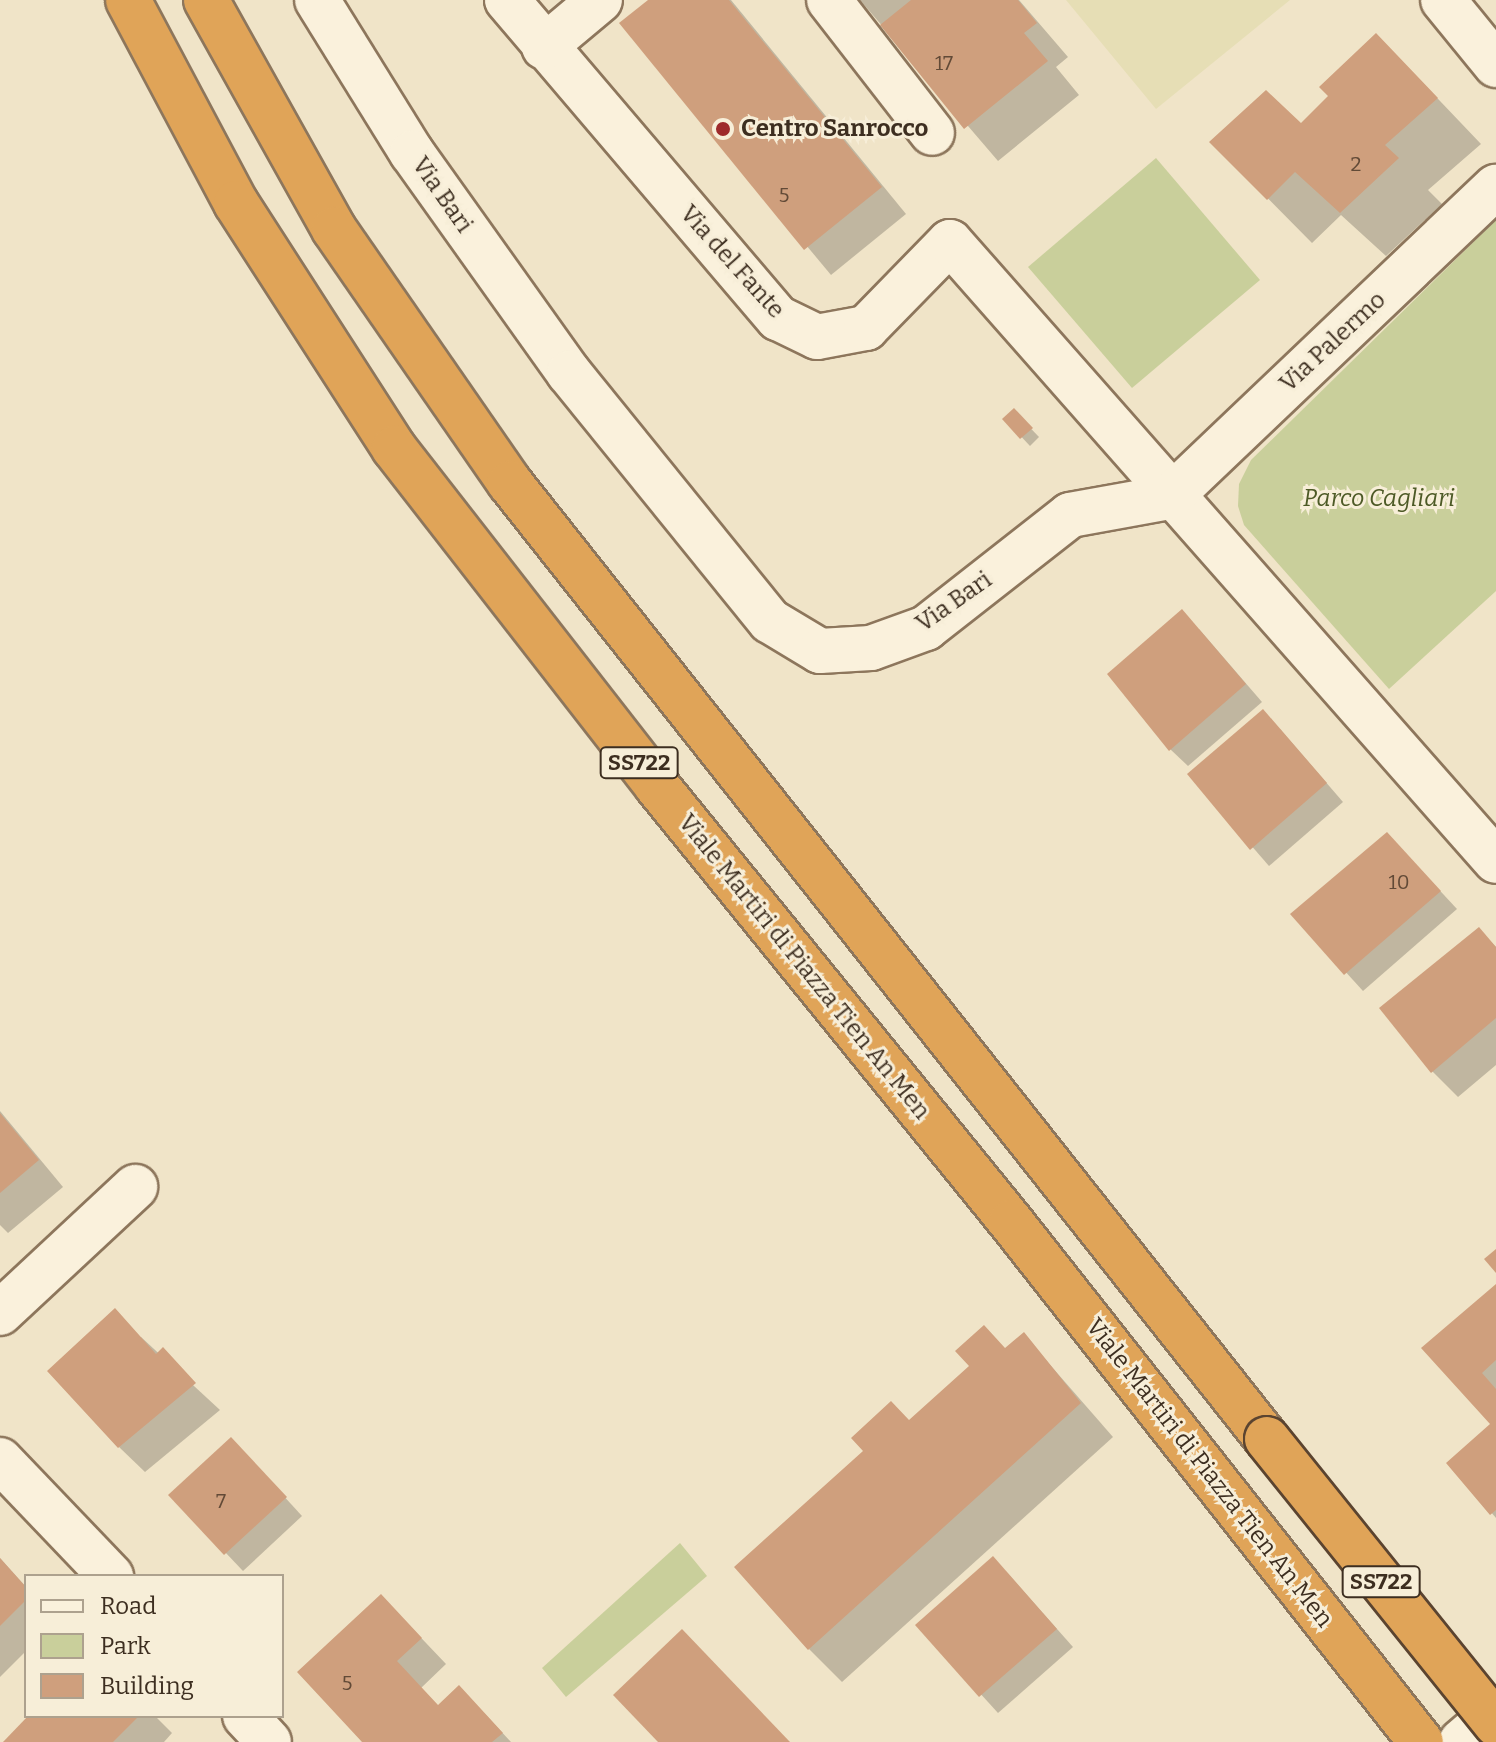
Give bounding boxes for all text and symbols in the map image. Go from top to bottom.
house number: 17 [935,51,953,75]
place label: Centro Sanrocco [741,115,928,143]
marker: Centro Sanrocco [712,118,734,140]
street label: Via Bari [406,152,478,238]
house number: 2 [1351,152,1361,176]
house number: 5 [779,183,789,207]
street label: Via del Fante [674,200,790,324]
street label: Via Palermo [1274,286,1392,398]
park label: Parco Cagliari [1303,485,1455,513]
street label: Via Bari [911,566,997,638]
road number: SS722 [599,745,679,781]
street label: Viale Martiri di Piazza Tien An Men [672,809,936,1125]
house number: 10 [1389,870,1409,894]
street label: Viale Martiri di Piazza Tien An Men [1079,1313,1339,1633]
house number: 7 [216,1489,226,1513]
road number: SS722 [1341,1564,1421,1600]
legend [24,1574,284,1718]
text: Road [100,1592,156,1620]
text: Park [100,1632,151,1660]
house number: 5 [342,1671,352,1695]
text: Building [100,1672,194,1700]

